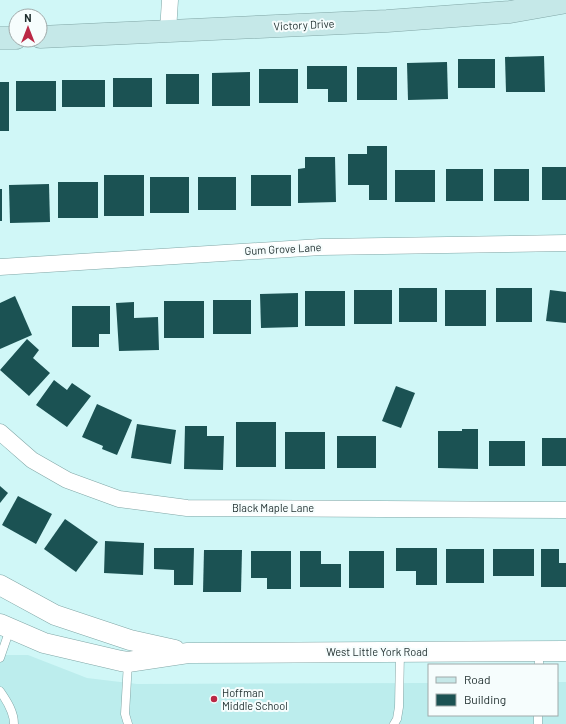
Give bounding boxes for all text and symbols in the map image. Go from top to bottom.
north arrow [8,8,48,48]
text: N [24,11,32,24]
street label: Victory Drive [273,16,335,33]
street label: Gum Grove Lane [244,240,322,257]
street label: Black Maple Lane [232,501,314,514]
street label: West Little York Road [326,645,428,658]
legend [428,664,558,716]
text: Road [464,672,491,686]
place label: Hoffman Middle School [222,686,288,712]
text: Building [464,692,506,706]
marker: Hoffman Middle School [209,694,219,704]

